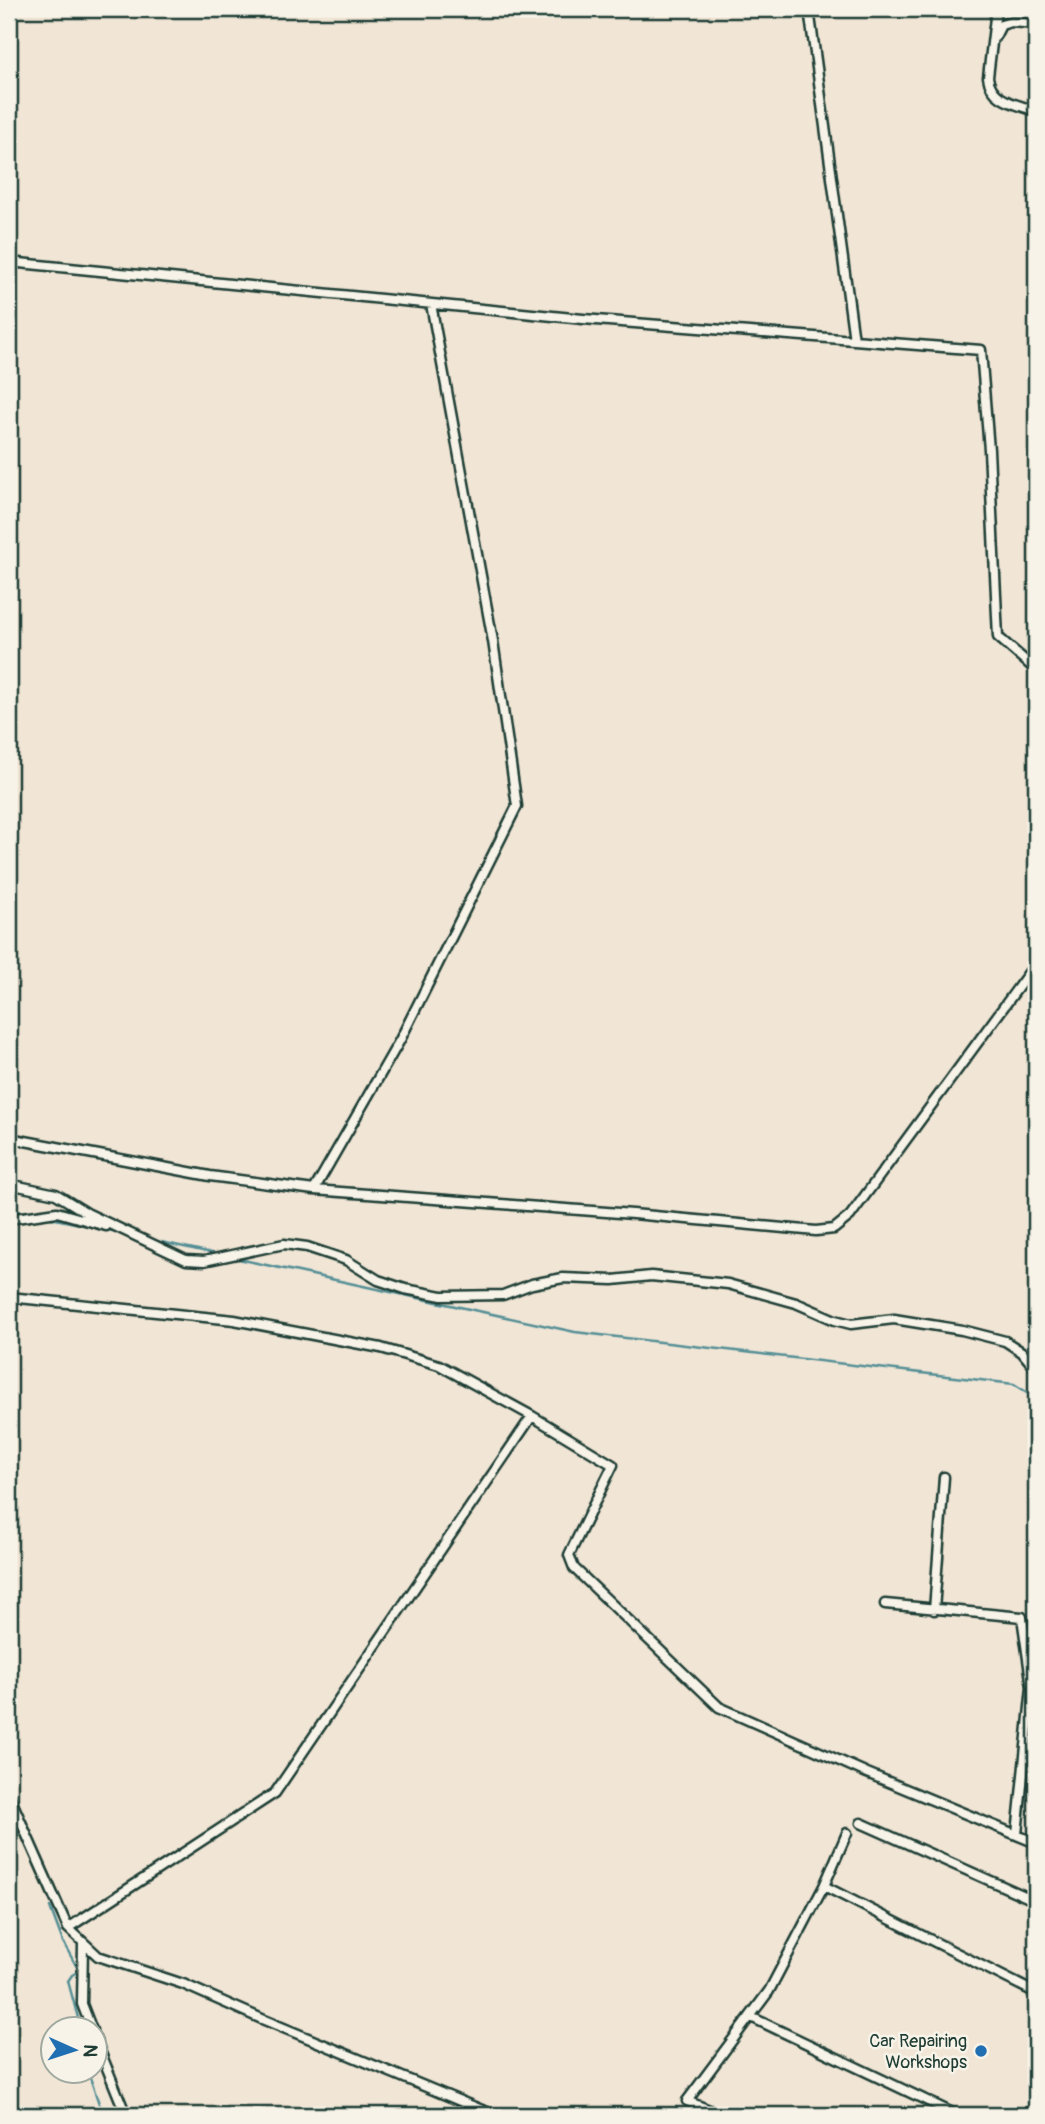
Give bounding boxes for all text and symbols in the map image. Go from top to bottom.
north arrow [38,2016,108,2086]
place label: Car Repairing Workshops [869,2030,967,2074]
marker: Car Repairing Workshops [973,2043,989,2059]
text: N [78,2044,102,2058]

